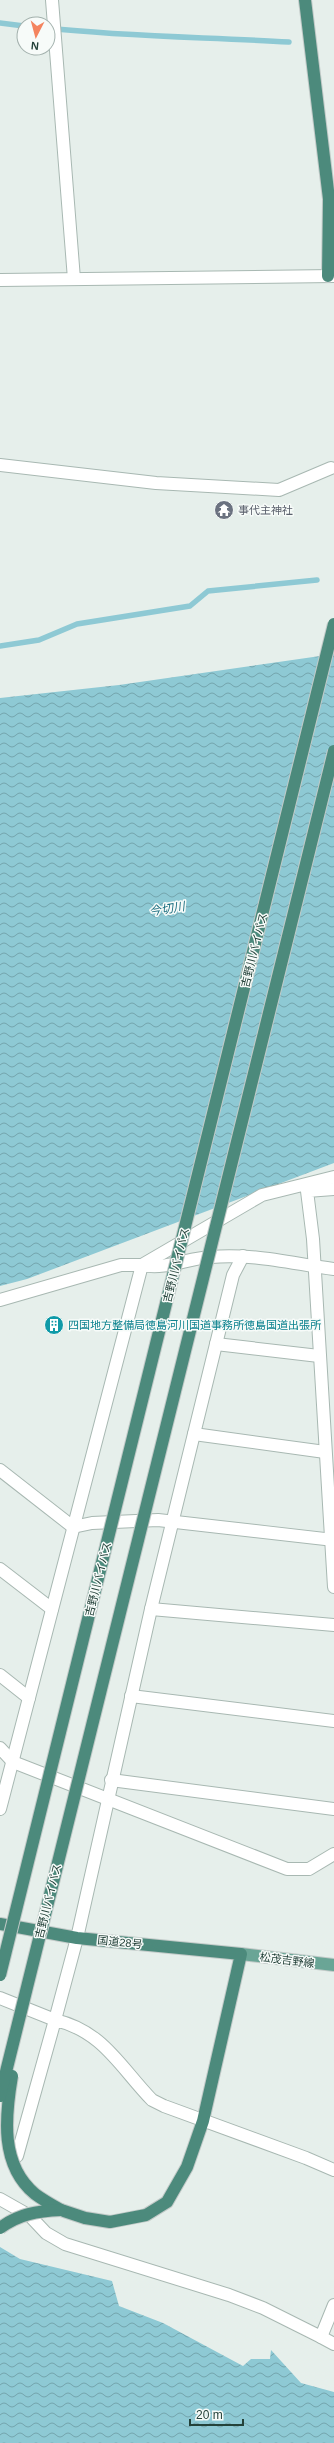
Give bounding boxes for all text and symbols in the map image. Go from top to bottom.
north arrow [16,16,56,56]
text: N [30,40,40,52]
temple icon: 事代主神社 [213,499,235,521]
place label: 事代主神社 [238,504,293,516]
water label: 今切川 [148,899,188,919]
street label: 吉野川バイパス [239,911,269,989]
street label: 吉野川バイパス [161,1226,191,1304]
building icon: 四国地方整備局徳島河川国道事務所徳島国道出張所 [43,1314,65,1336]
place label: 四国地方整備局徳島河川国道事務所徳島国道出張所 [68,1319,322,1331]
street label: 吉野川バイパス [83,1540,113,1618]
street label: 吉野川バイパス [33,1862,63,1940]
street label: 国道28号 [97,1934,143,1950]
street label: 松茂吉野線 [259,1951,315,1969]
scale bar [190,2401,243,2427]
text: 20 m [196,2408,223,2422]

